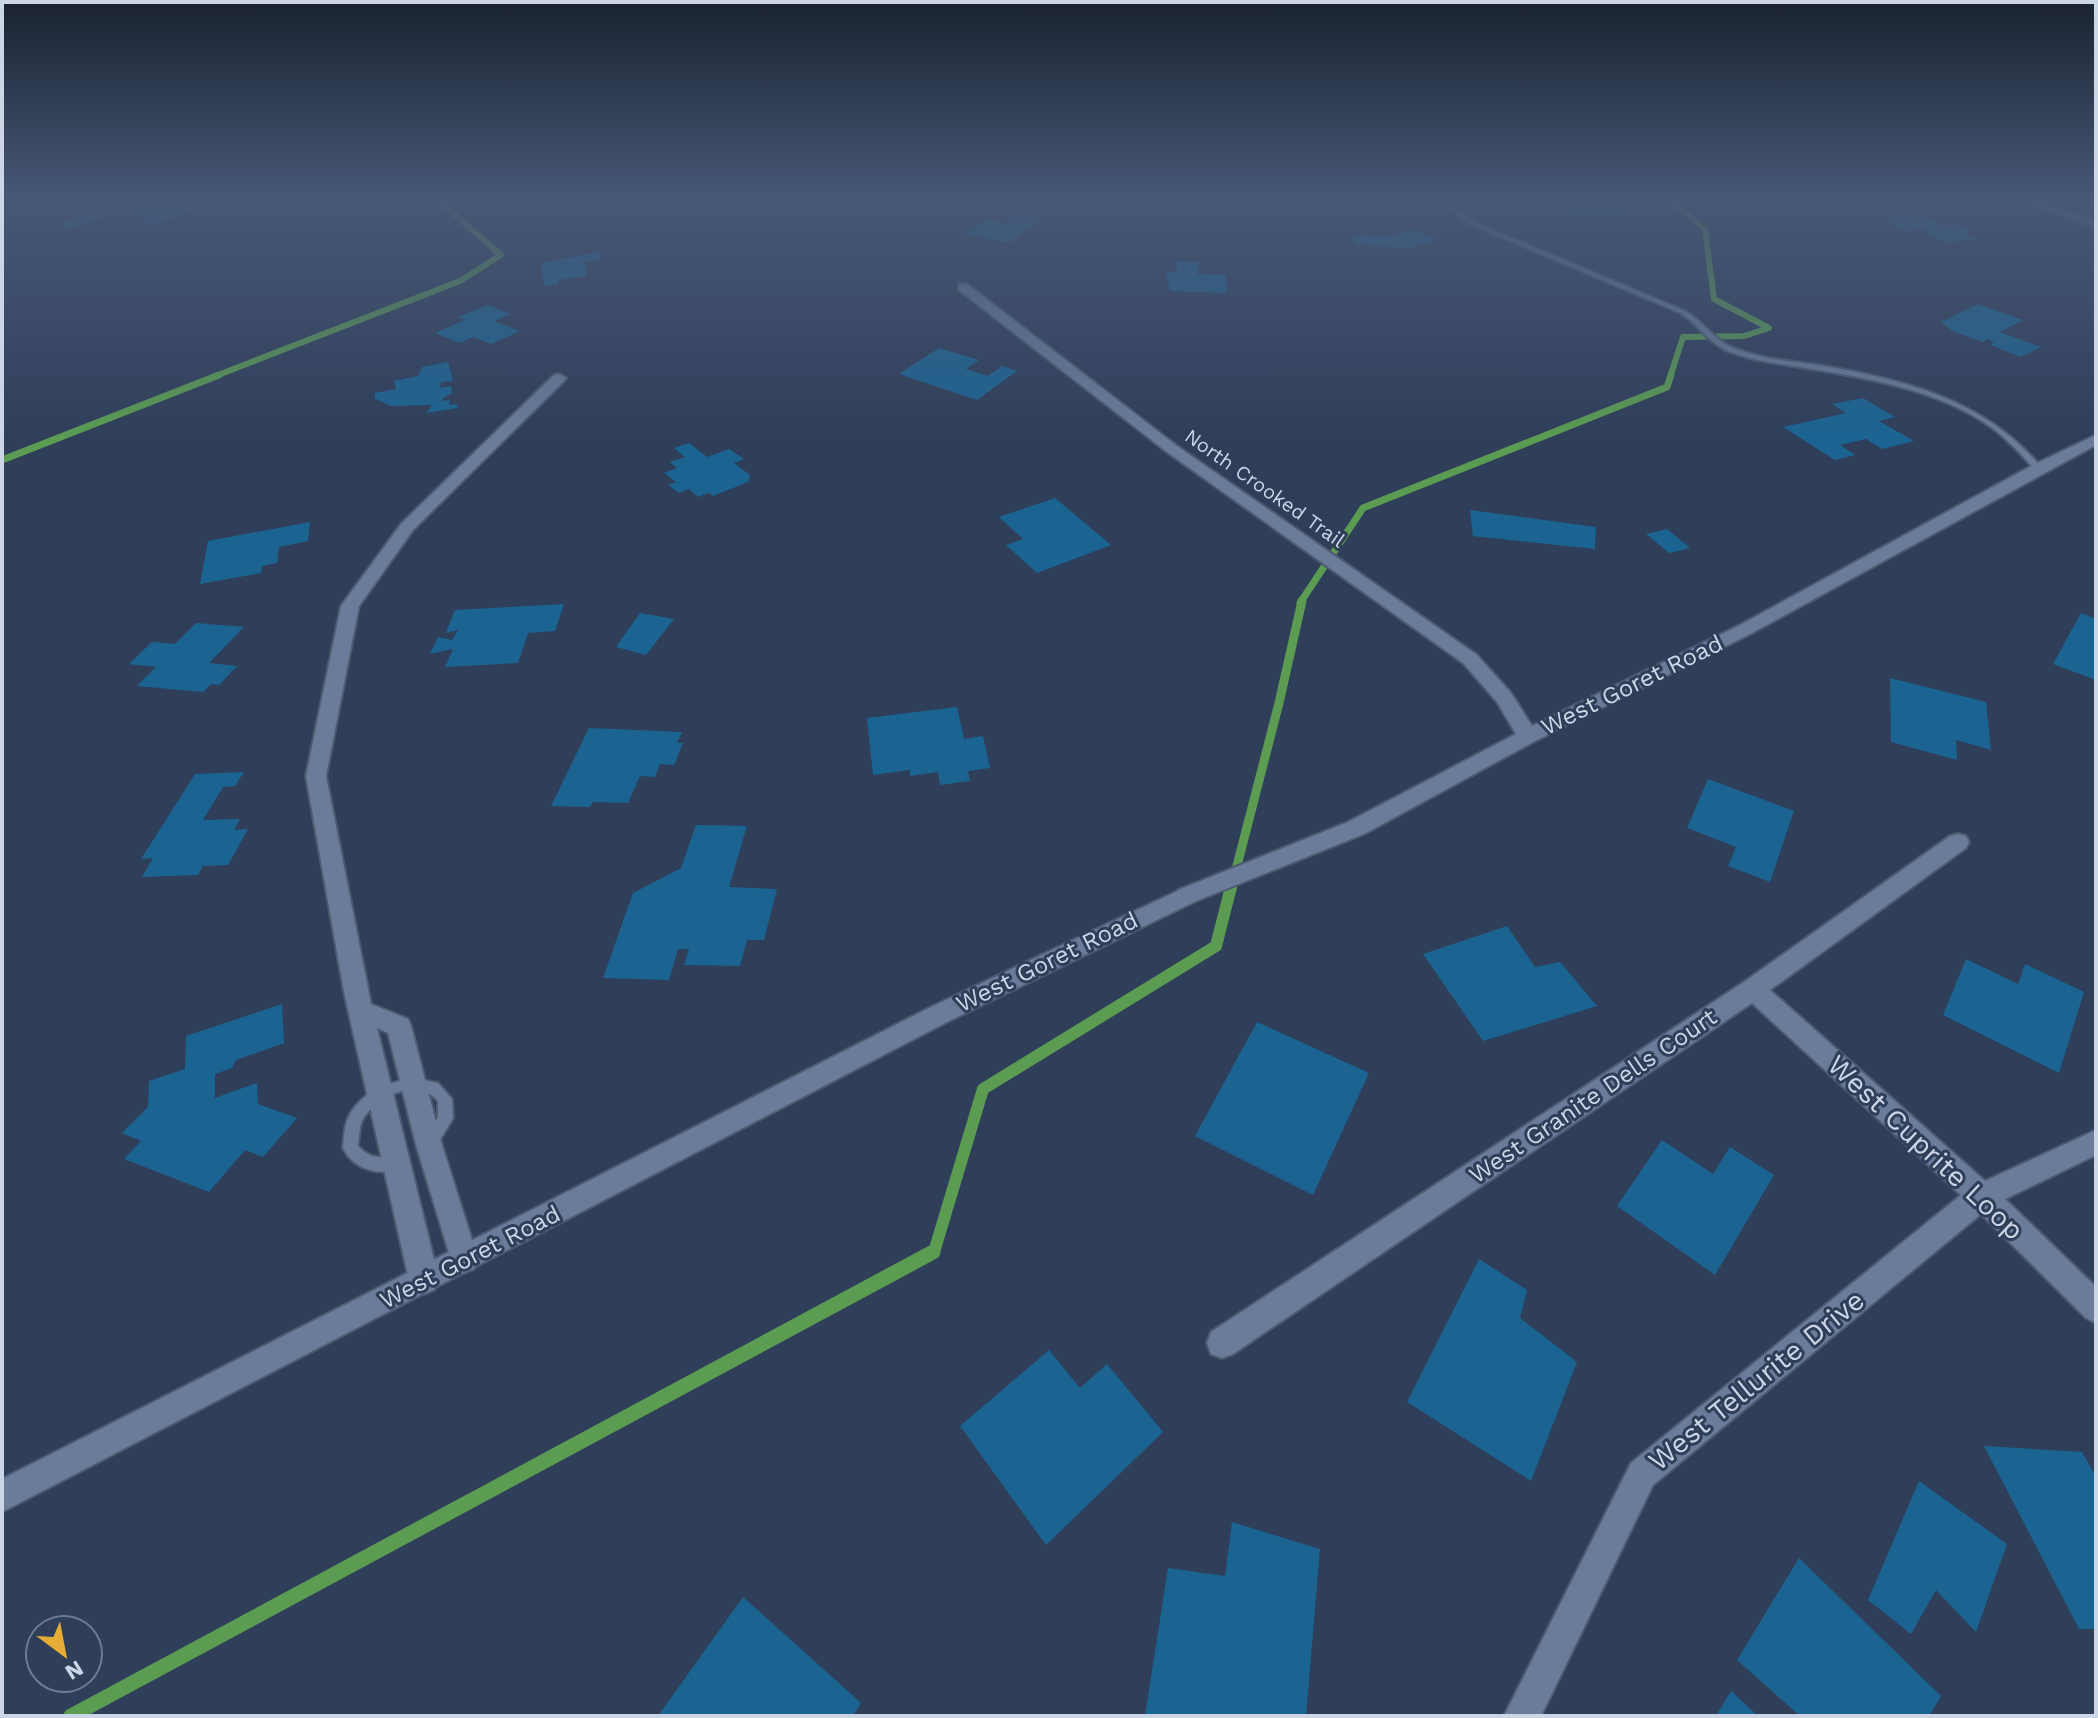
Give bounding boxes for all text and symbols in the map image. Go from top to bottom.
street label: North Crooked Trail [1180,424,1350,552]
street label: West Goret Road [1537,629,1727,741]
street label: West Goret Road [952,906,1142,1018]
street label: West Granite Dells Court [1464,1003,1722,1189]
street label: West Cuprite Loop [1821,1048,2031,1247]
street label: West Goret Road [375,1199,565,1315]
street label: West Tellurite Drive [1642,1283,1871,1477]
north arrow [24,1614,104,1694]
text: N [61,1656,88,1685]

